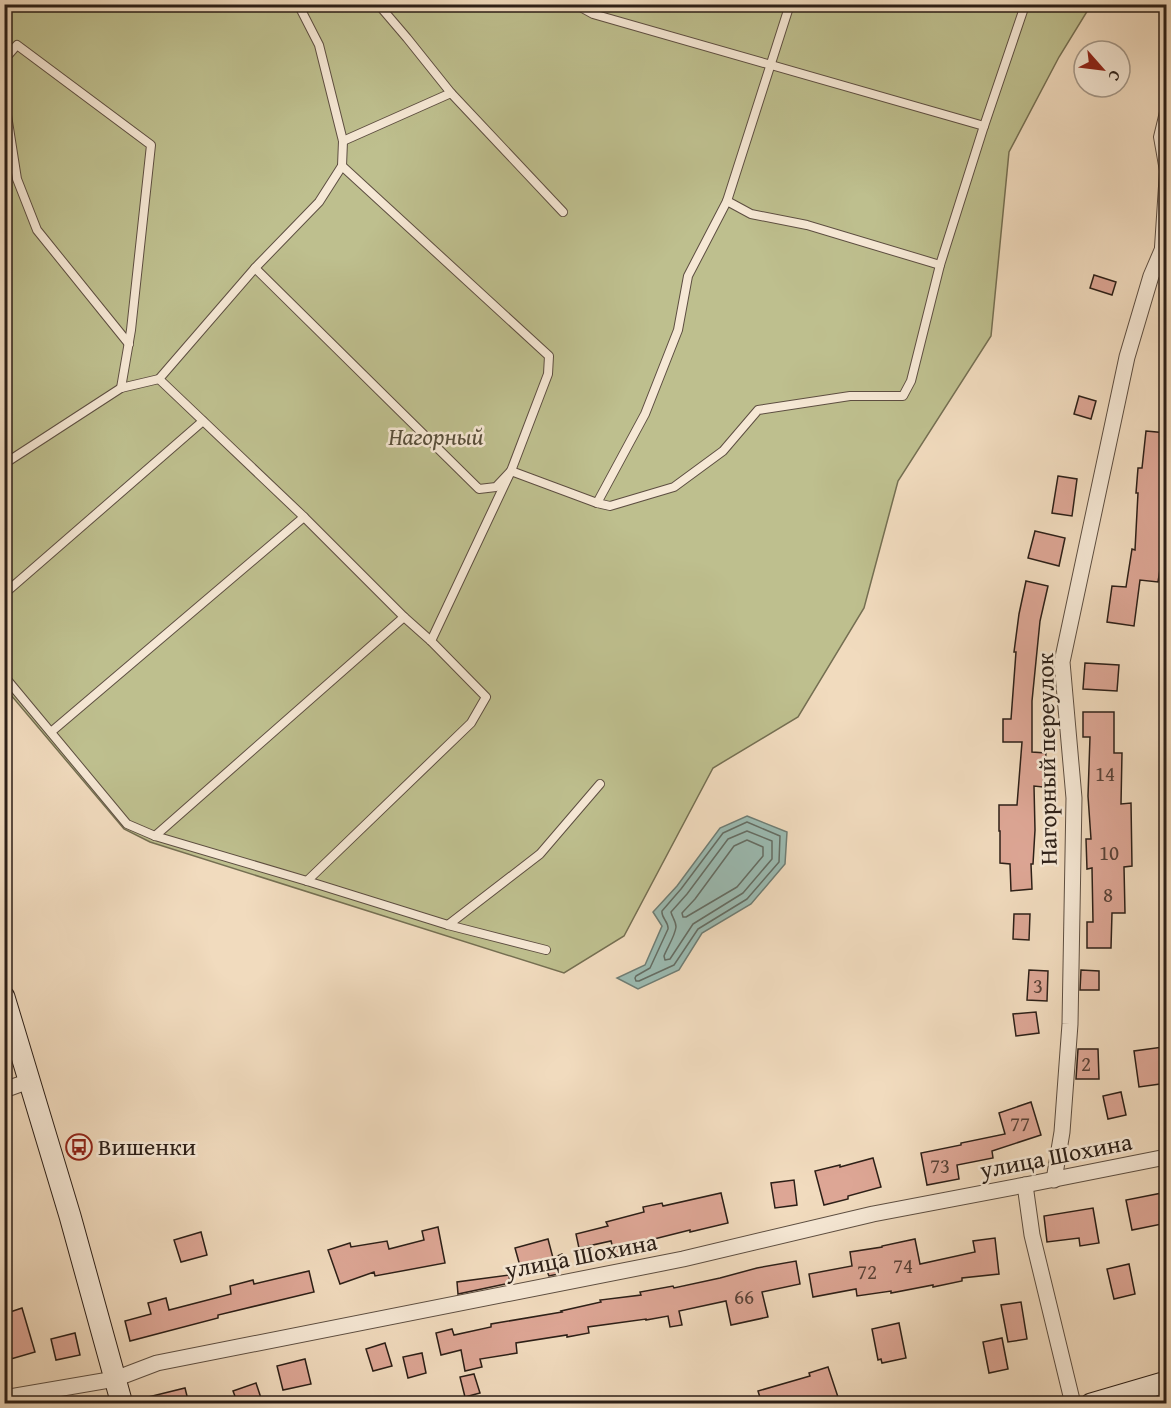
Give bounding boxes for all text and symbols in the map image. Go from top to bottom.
north arrow [1072,39,1132,99]
text: С [1103,66,1128,86]
park label: Нагорный [388,419,484,454]
street label: Нагорный переулок [1027,652,1066,865]
house number: 14 [1095,758,1115,789]
house number: 10 [1099,837,1119,868]
house number: 8 [1103,879,1113,910]
house number: 3 [1033,970,1043,1001]
house number: 2 [1081,1048,1091,1079]
house number: 77 [1010,1108,1030,1139]
street label: улица Шохина [976,1124,1136,1188]
place label: Вишенки [98,1129,196,1164]
bus stop icon: Вишенки [64,1132,94,1162]
house number: 73 [930,1150,950,1181]
street label: улица Шохина [501,1224,661,1288]
house number: 74 [893,1250,913,1281]
house number: 72 [857,1256,877,1287]
house number: 66 [734,1281,754,1312]

